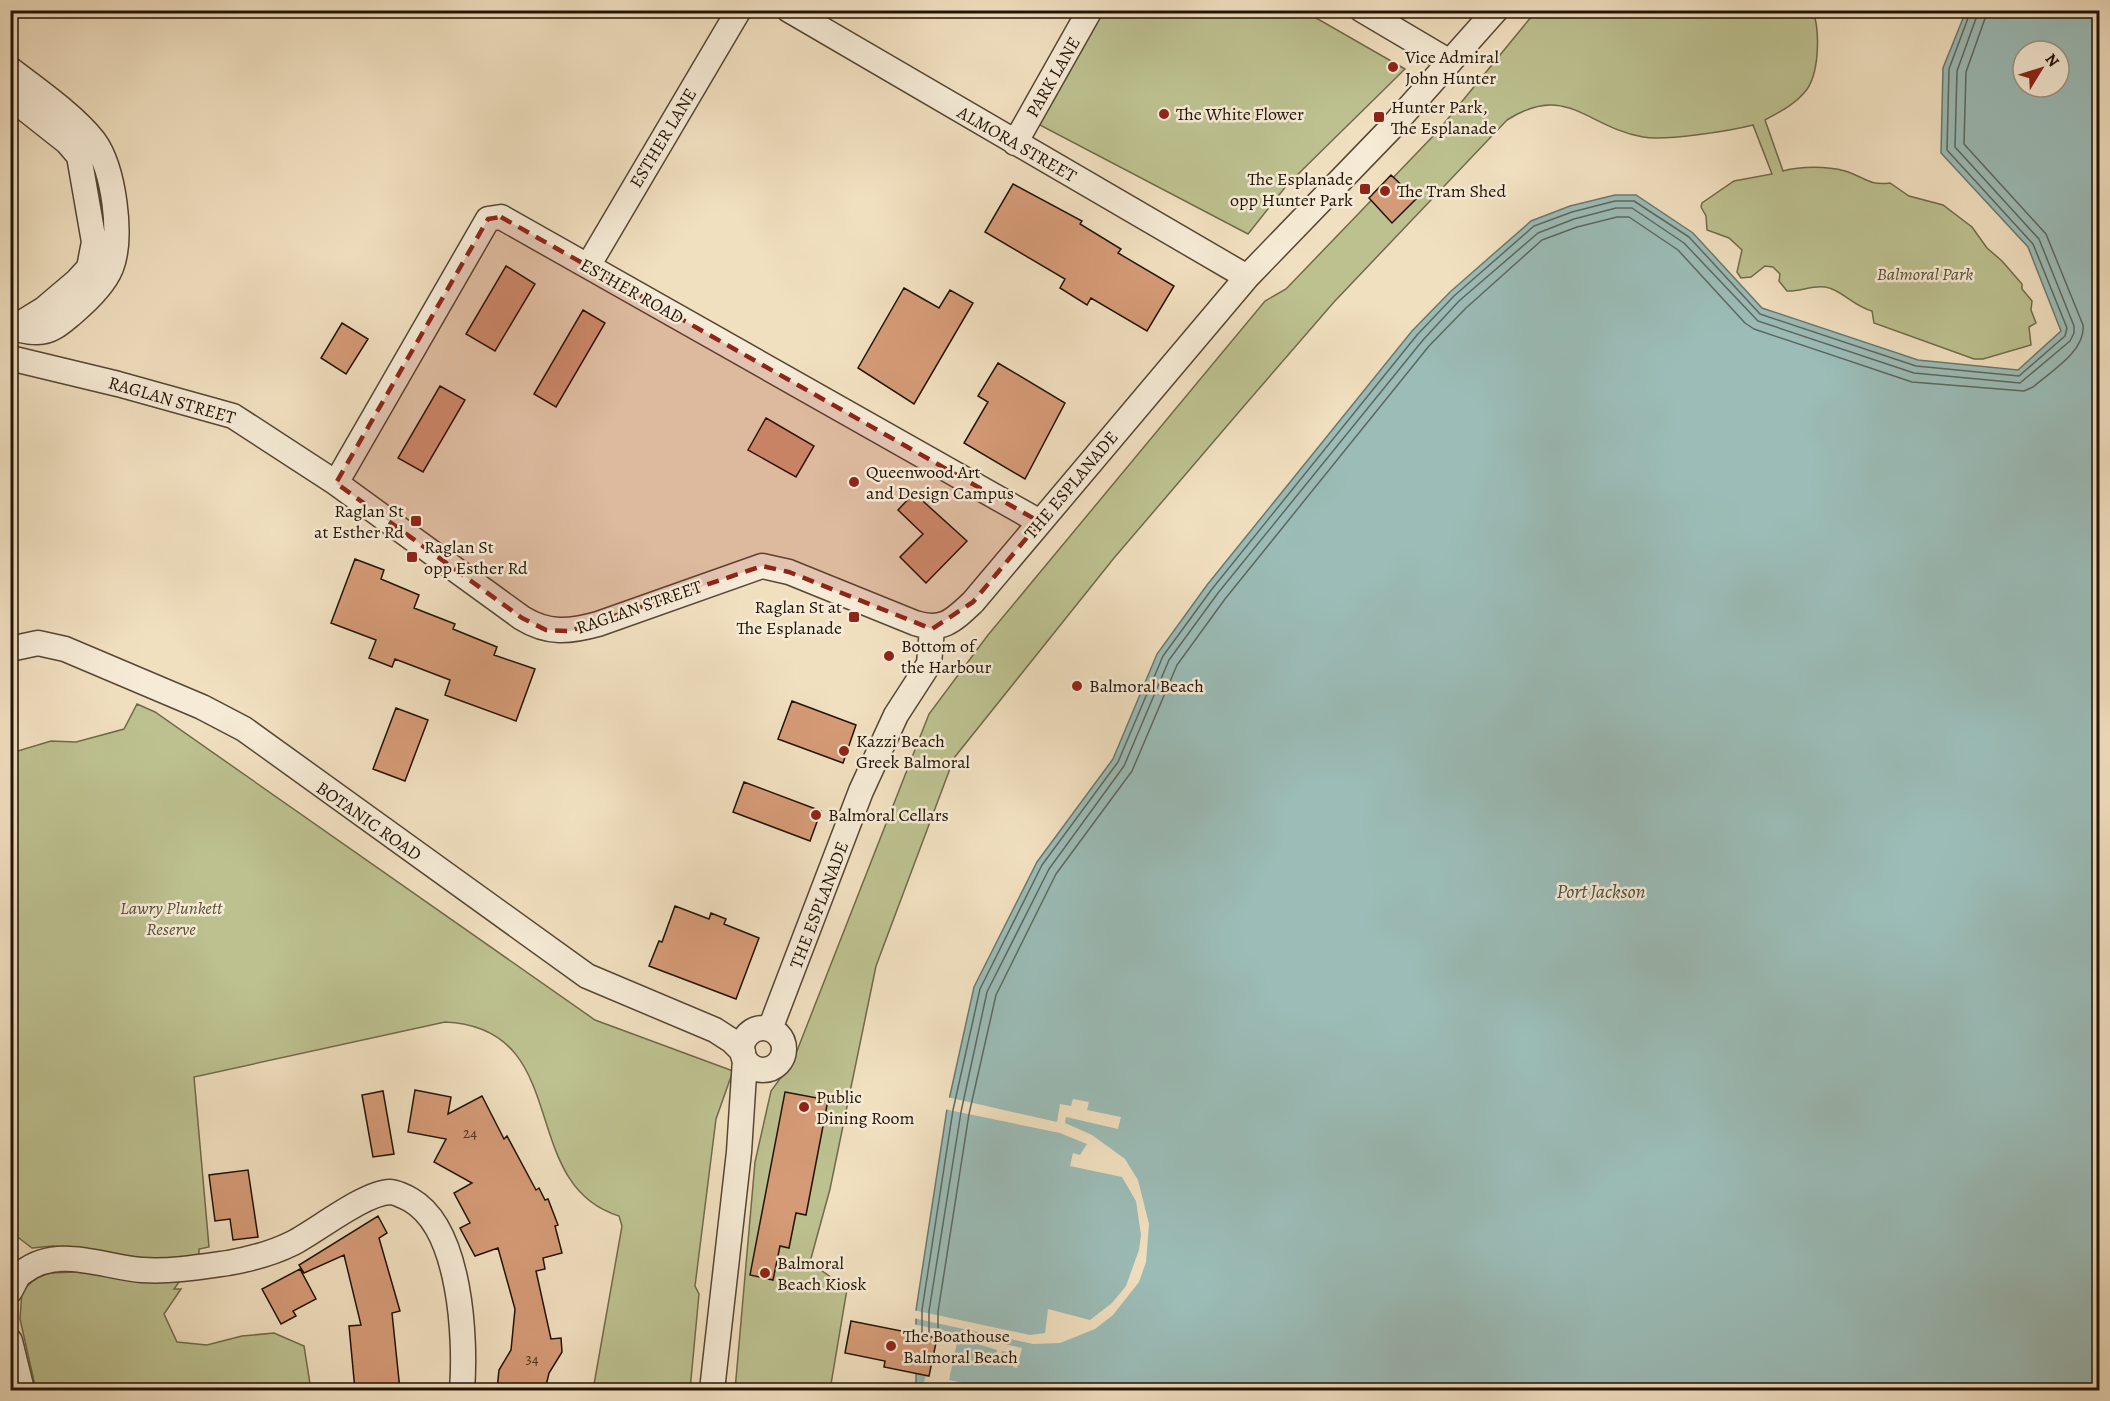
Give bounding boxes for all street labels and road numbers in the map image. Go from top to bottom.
street label: PARK LANE [1020,32,1086,122]
street label: ESTHER LANE [624,84,702,192]
street label: ALMORA STREET [952,100,1081,188]
street label: ESTHER ROAD [576,253,688,329]
street label: RAGLAN STREET [106,370,239,430]
street label: THE ESPLANADE [1019,426,1123,544]
street label: RAGLAN STREET [573,574,705,640]
street label: BOTANIC ROAD [312,776,426,866]
street label: THE ESPLANADE [784,838,854,972]

